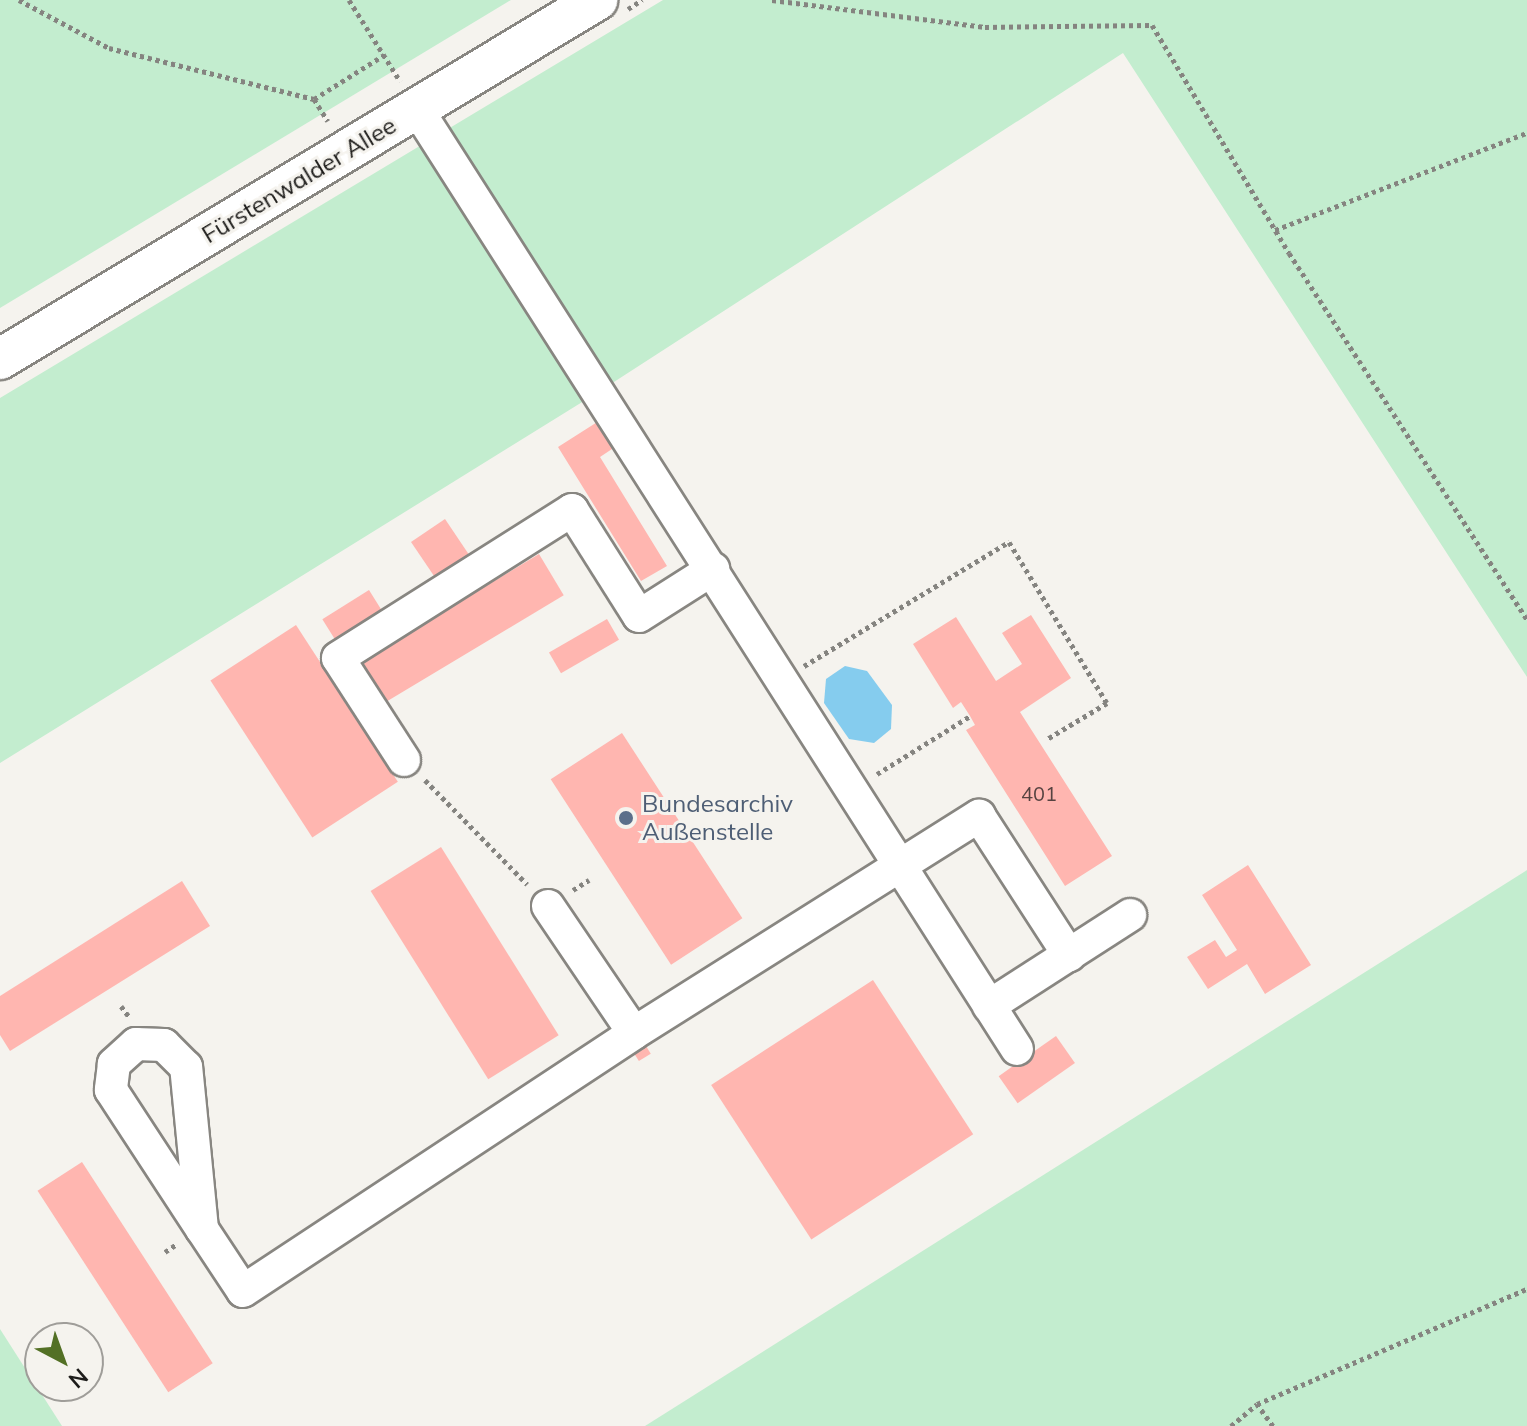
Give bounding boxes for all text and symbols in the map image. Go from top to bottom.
street label: Fürstenwalder Allee [197,111,401,249]
house number: 401 [1021,781,1057,805]
place label: Bundesarchiv Außenstelle [642,790,793,846]
marker: Bundesarchiv Außenstelle [617,809,635,827]
north arrow [24,1322,104,1402]
text: N [63,1363,94,1395]

